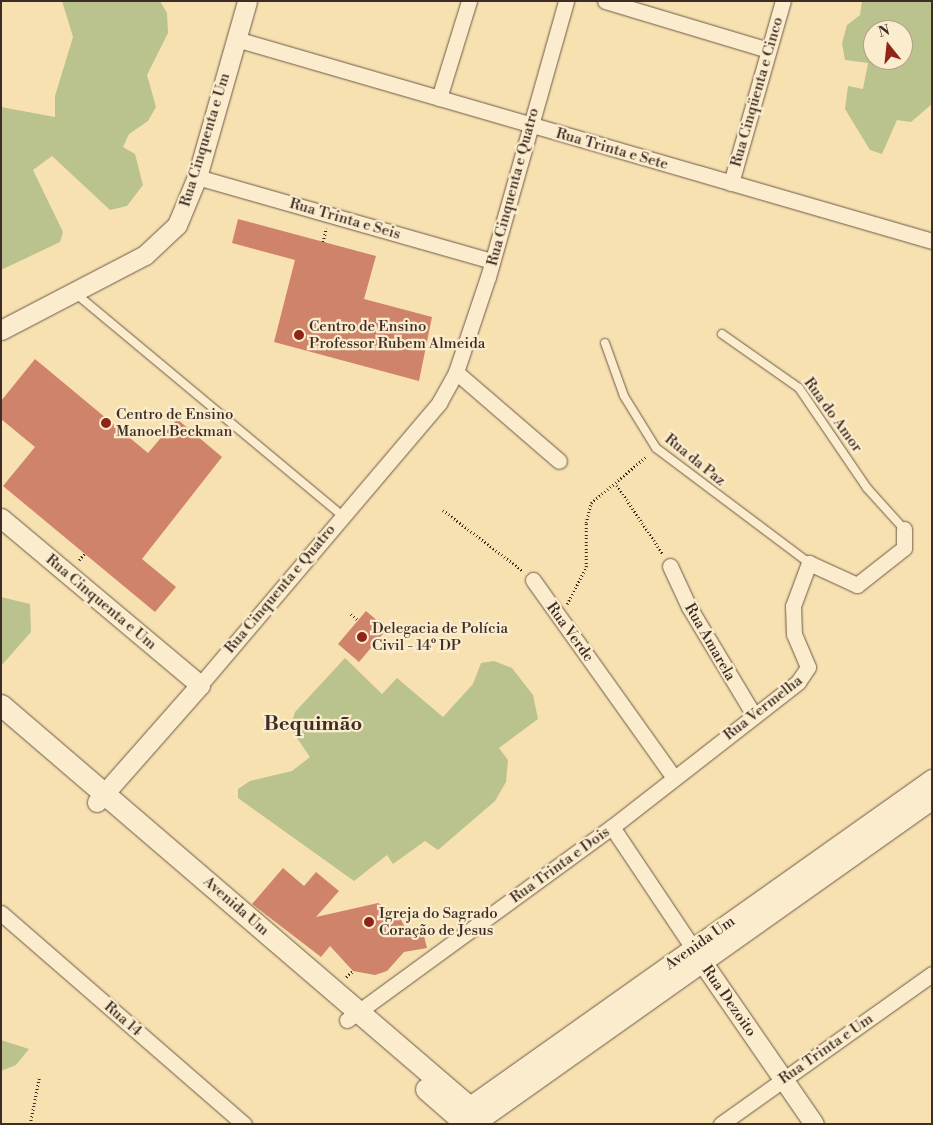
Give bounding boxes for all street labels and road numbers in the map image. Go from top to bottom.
street label: Rua Cinqüenta e Cinco [727,15,787,169]
street label: Rua Cinquenta e Um [176,71,234,209]
street label: Rua Cinquenta e Quatro [483,106,543,268]
street label: Rua Trinta e Sete [554,124,670,174]
street label: Rua Trinta e Seis [287,195,403,243]
street label: Rua do Amor [800,374,866,456]
street label: Rua da Paz [661,430,729,490]
street label: Rua Cinquenta e Quatro [221,521,339,657]
street label: Rua Cinquenta e Um [42,550,160,654]
street label: Rua Verde [542,599,598,665]
street label: Rua Amarela [681,600,739,684]
street label: Rua Vermelha [720,672,806,744]
street label: Rua Trinta e Dois [507,823,613,907]
street label: Avenida Um [199,873,273,939]
street label: Avenida Um [662,912,738,974]
street label: Rua Dezoito [698,962,760,1040]
street label: Rua 14 [100,998,146,1040]
street label: Rua Trinta e Um [775,1010,877,1088]

